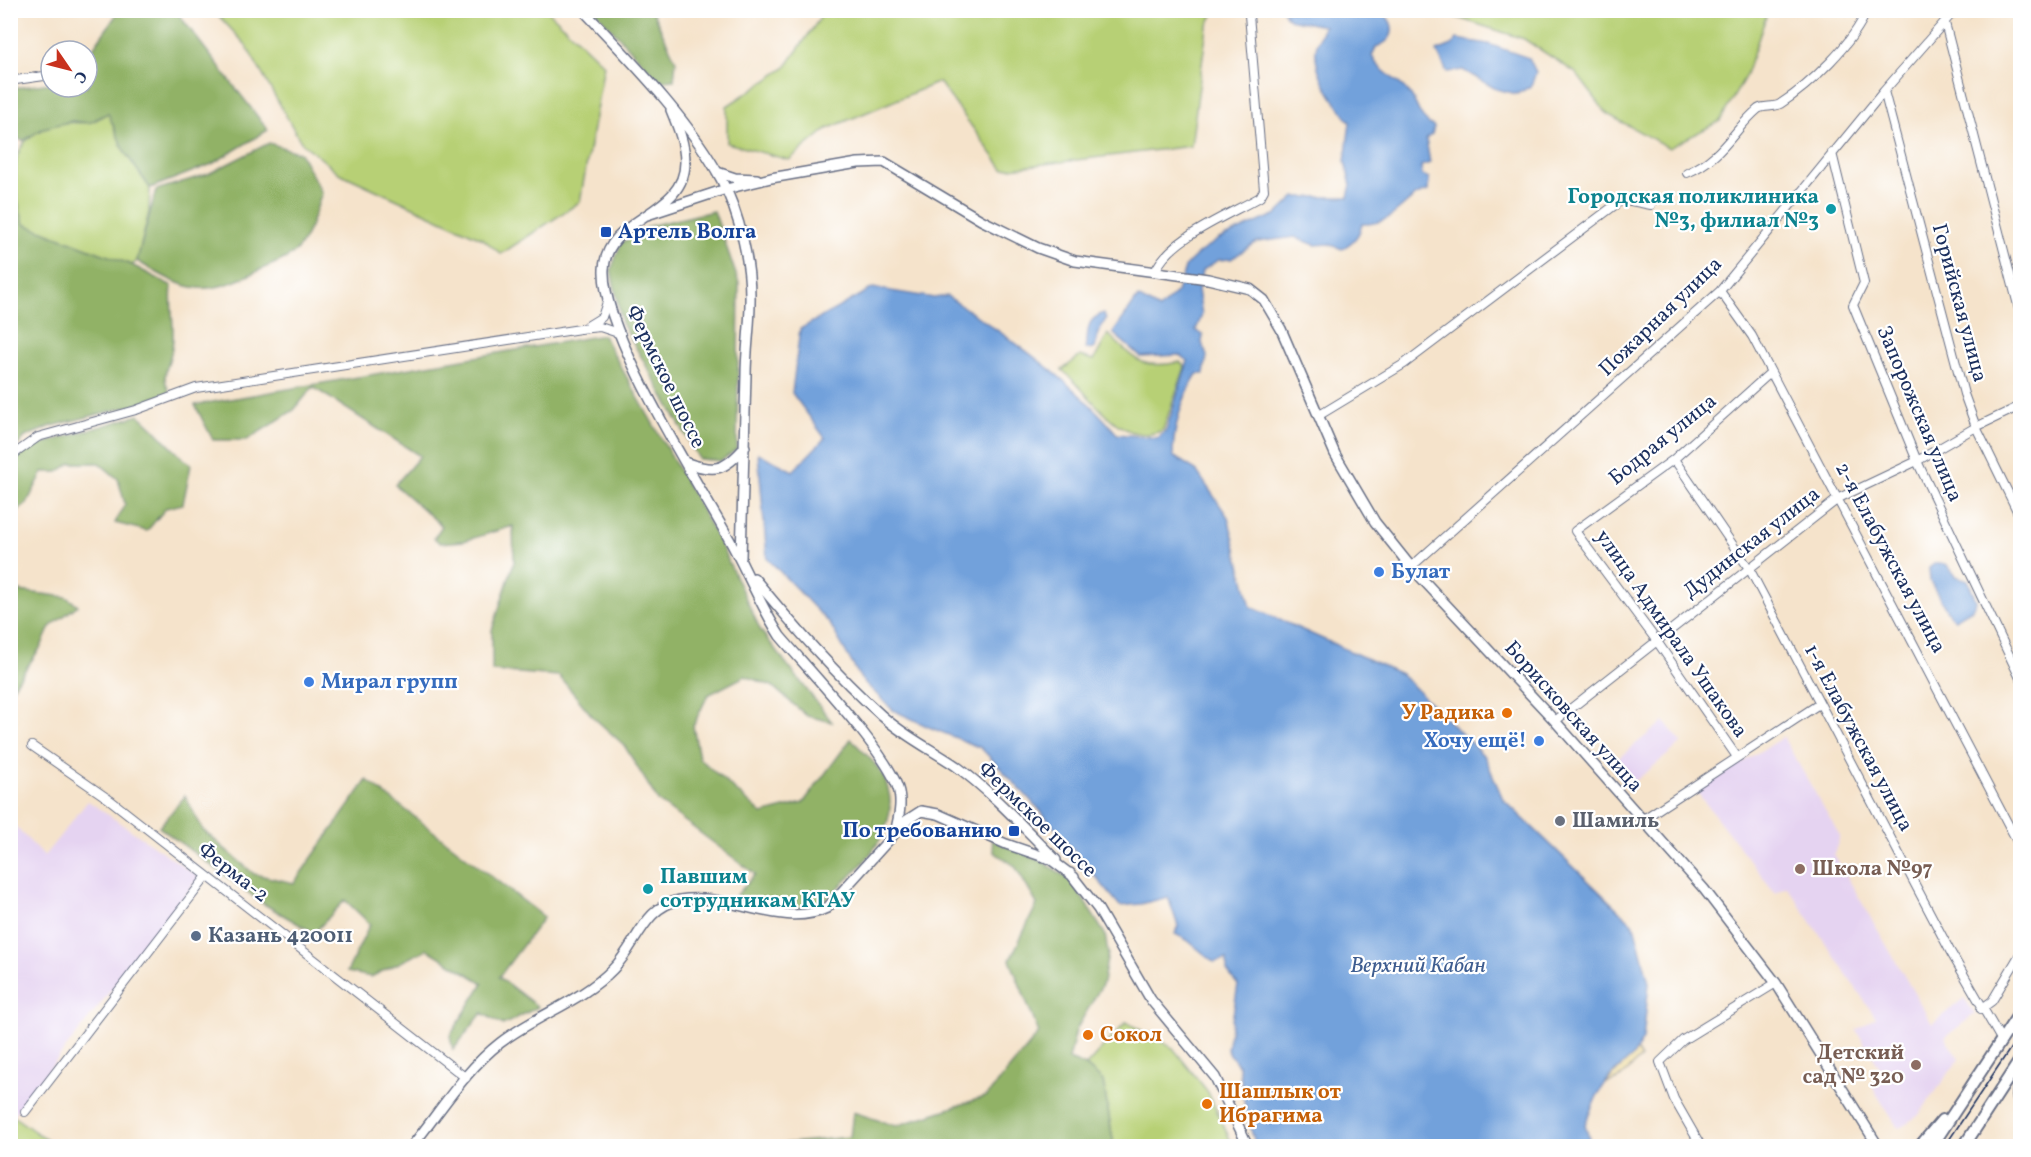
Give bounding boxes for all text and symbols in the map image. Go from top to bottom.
north arrow [39,39,99,99]
text: С [68,66,92,87]
place label: Городская поликлиника №3, филиал №3 [1568,183,1819,236]
marker: Городская поликлиника №3, филиал №3 [1824,202,1838,216]
place label: Артель Волга [618,218,756,247]
street label: Горийская улица [1924,220,1994,386]
marker: Артель Волга [599,225,613,239]
street label: Пожарная улица [1593,251,1729,383]
street label: Фермское шоссе [618,301,712,453]
street label: Запорожская улица [1869,321,1969,507]
street label: Бодрая улица [1603,387,1723,493]
street label: 2-я Елабужская улица [1827,457,1953,659]
street label: Дудинская улица [1677,480,1827,606]
street label: улица Адмирала Ушакова [1588,524,1754,744]
place label: Булат [1391,558,1451,587]
marker: Булат [1372,565,1386,579]
street label: Борисковская улица [1497,635,1649,799]
street label: 1-я Елабужская улица [1796,639,1920,837]
place label: Мирал групп [321,668,458,697]
marker: Мирал групп [302,675,316,689]
place label: У Радика [1402,699,1495,728]
marker: У Радика [1500,706,1514,720]
place label: Хочу ещё! [1424,727,1527,756]
marker: Хочу ещё! [1532,734,1546,748]
street label: Фермское шоссе [971,755,1103,885]
place label: Шамиль [1572,807,1659,836]
marker: Шамиль [1553,814,1567,828]
place label: По требованию [842,817,1002,846]
marker: По требованию [1007,824,1021,838]
street label: Ферма-2 [191,836,275,910]
place label: Школа №97 [1812,855,1933,884]
marker: Школа №97 [1793,862,1807,876]
place label: Павшим сотрудникам КГАУ [660,863,855,916]
marker: Павшим сотрудникам КГАУ [641,882,655,896]
place label: Казань 420011 [208,922,353,951]
marker: Казань 420011 [189,929,203,943]
water label: Верхний Кабан [1350,951,1486,982]
place label: Сокол [1100,1021,1162,1050]
marker: Сокол [1081,1028,1095,1042]
place label: Детский сад № 320 [1802,1039,1904,1092]
marker: Детский сад № 320 [1909,1058,1923,1072]
place label: Шашлык от Ибрагима [1219,1078,1342,1131]
marker: Шашлык от Ибрагима [1200,1097,1214,1111]

